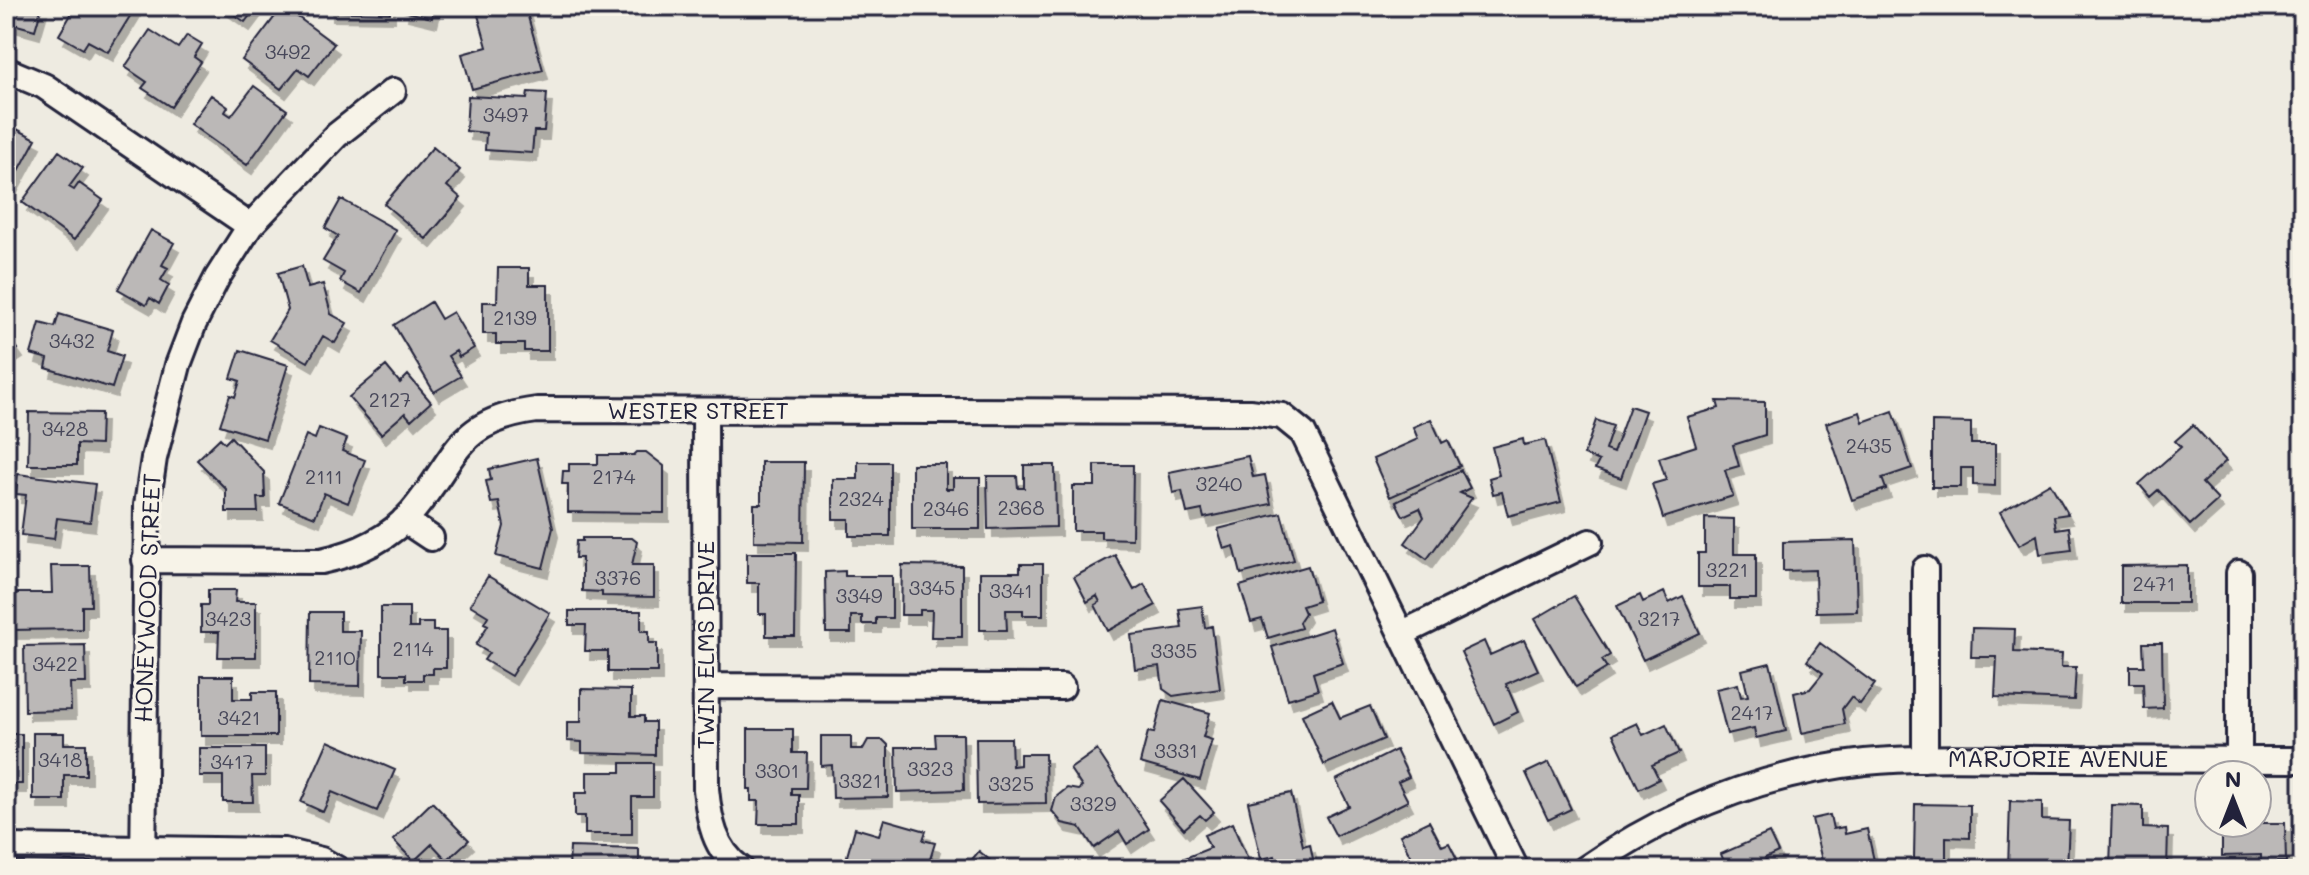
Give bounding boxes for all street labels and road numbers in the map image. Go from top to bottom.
street label: WESTER STREET [607,394,789,425]
street label: HONEYWOOD STREET [127,473,166,723]
street label: TWIN ELMS DRIVE [689,541,720,749]
street label: MARJORIE AVENUE [1948,742,2168,773]

